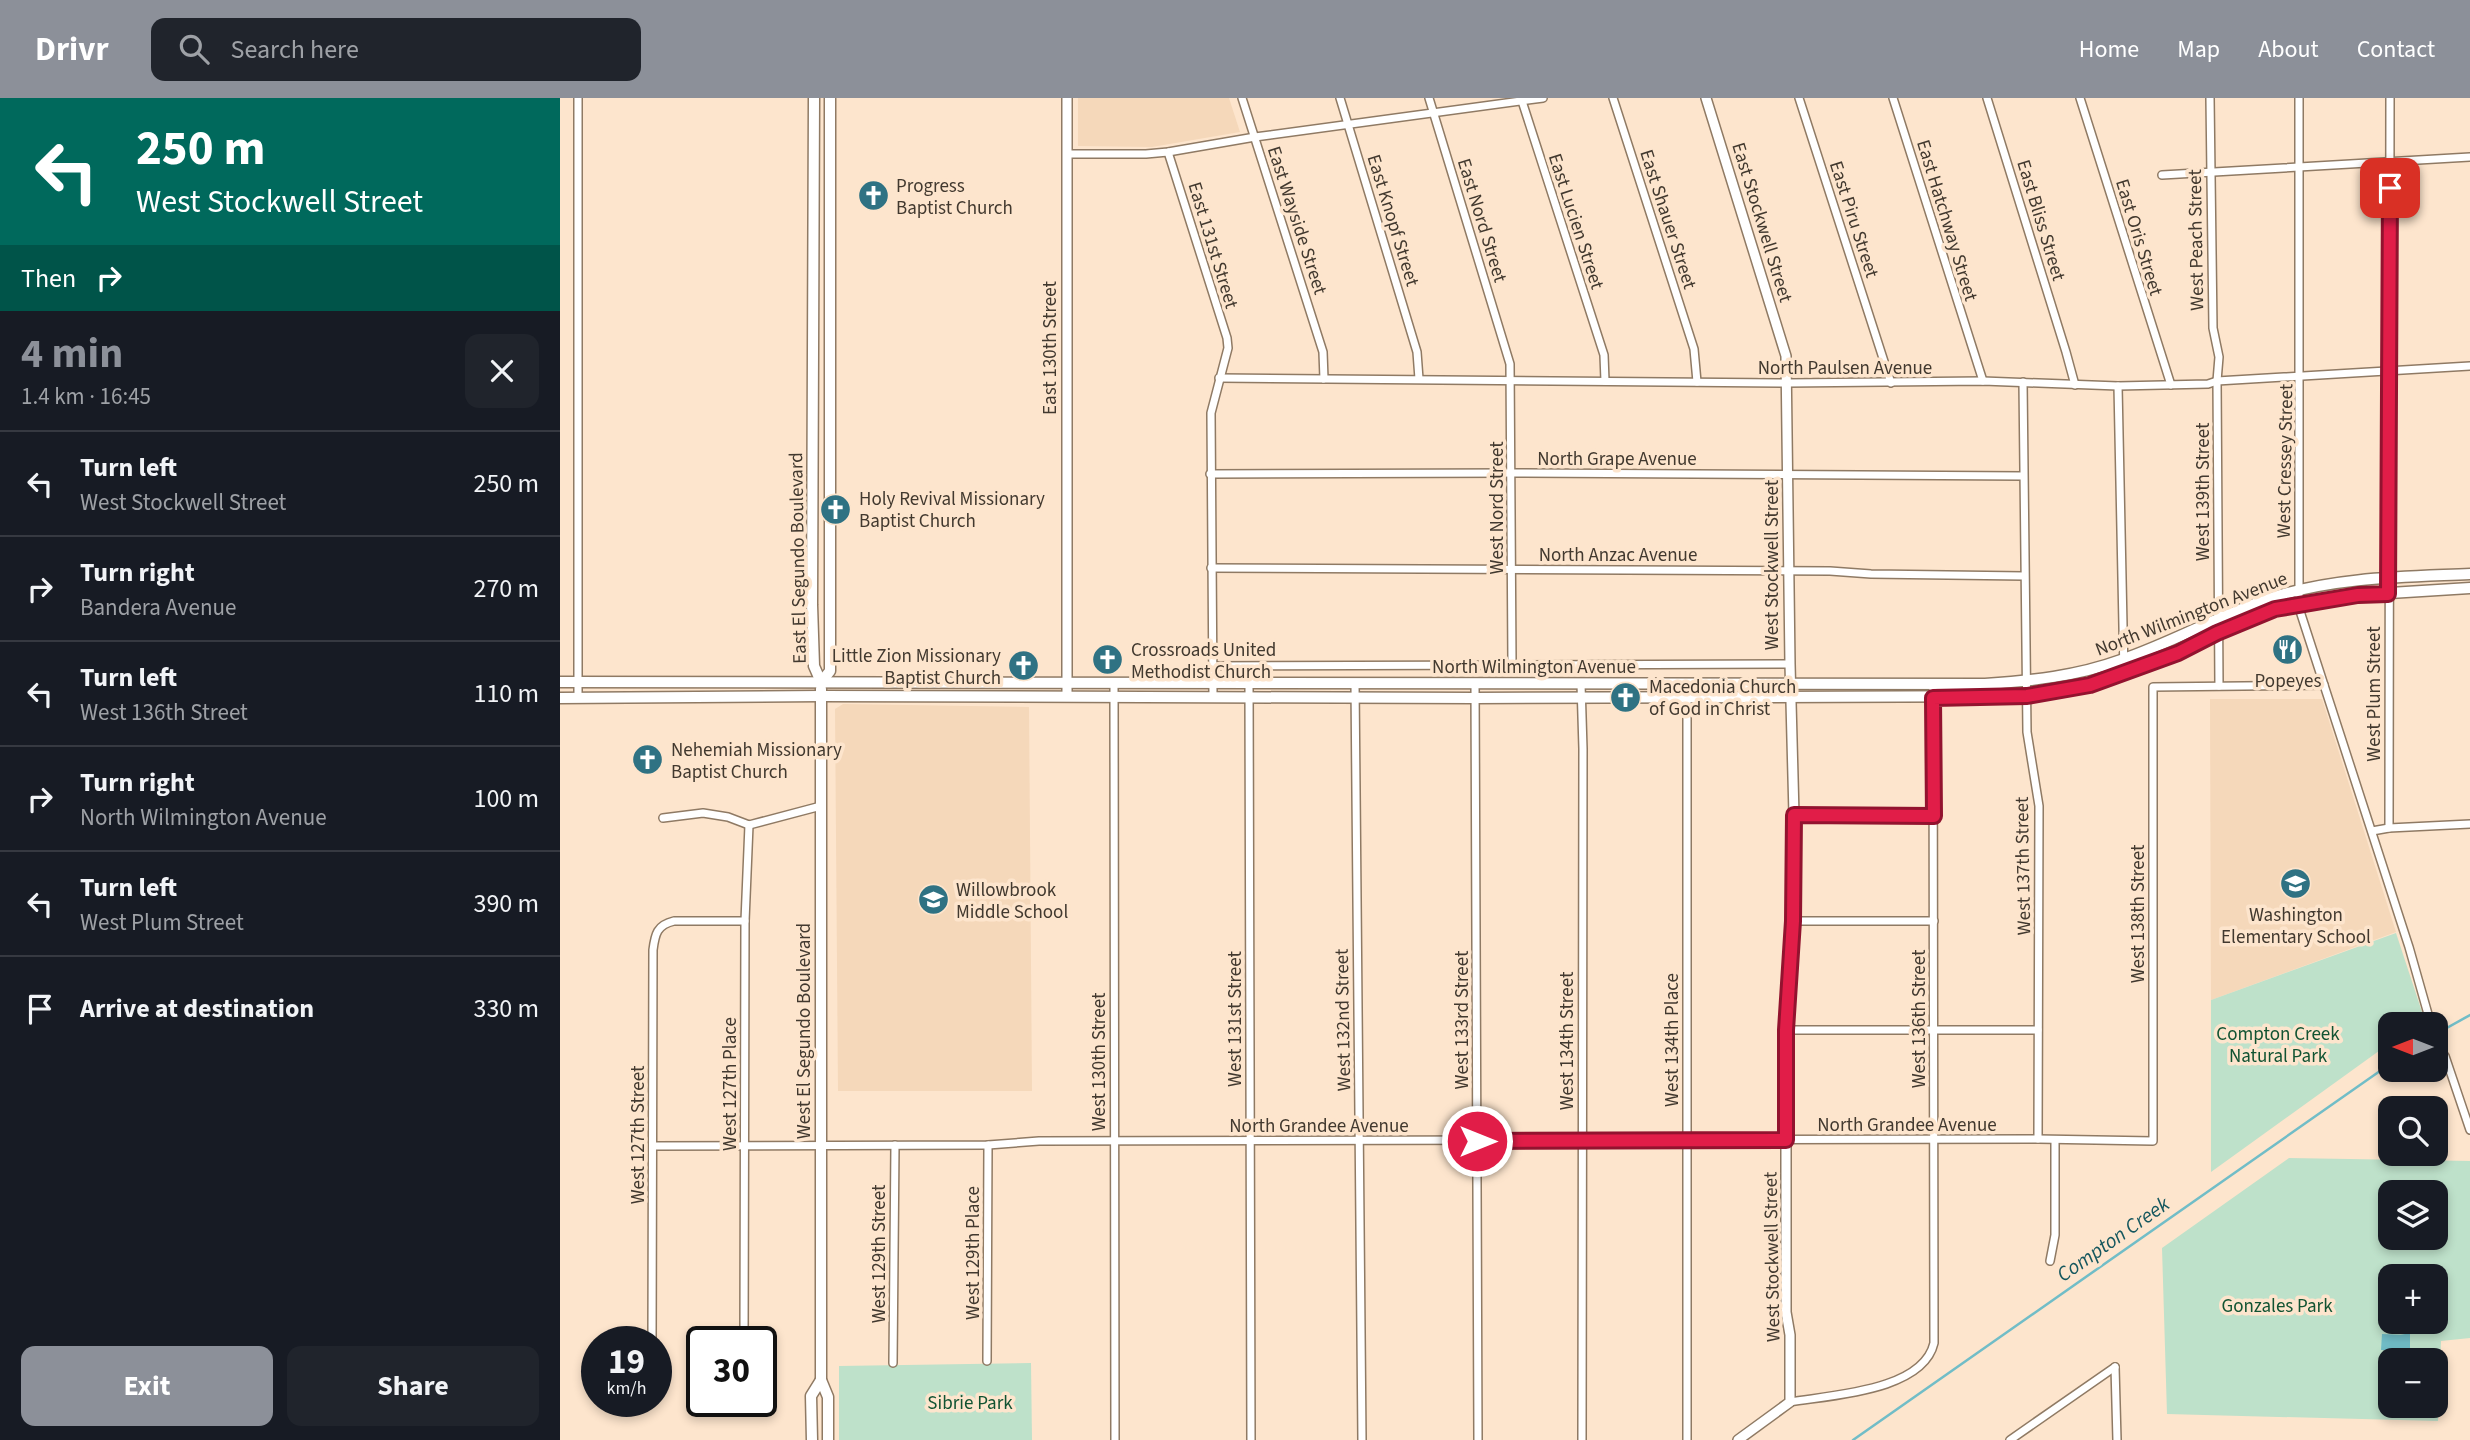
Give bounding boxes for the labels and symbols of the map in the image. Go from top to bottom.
street label: East Hatchway Street [1909,136,1984,305]
street label: East Stockwell Street [1724,139,1799,306]
street label: East Wayside Street [1260,143,1333,299]
street label: East Shauer Street [1632,146,1703,293]
street label: East Lucien Street [1541,150,1610,293]
street label: East Knopf Street [1360,151,1426,290]
street label: East Nord Street [1450,155,1513,286]
street label: East Bliss Street [2009,157,2072,285]
street label: East Piru Street [1822,158,1885,282]
pin [2360,158,2420,218]
street label: West Peach Street [2182,168,2211,311]
place label: Progress Baptist Church [896,173,1013,222]
street label: East Oris Street [2108,176,2169,300]
church icon: Progress Baptist Church [856,179,890,213]
street label: East 131st Street [1180,179,1245,313]
street label: East 130th Street [1037,280,1064,415]
street label: North Paulsen Avenue [1758,355,1932,382]
street label: West Cressey Street [2271,383,2300,539]
street label: West 139th Street [2190,422,2217,561]
street label: West Nord Street [1484,441,1511,575]
street label: North Grape Avenue [1537,446,1697,473]
street label: East El Segundo Boulevard [783,452,814,664]
street label: West Stockwell Street [1759,479,1786,650]
place label: Holy Revival Missionary Baptist Church [859,486,1045,535]
church icon: Holy Revival Missionary Baptist Church [819,492,853,526]
street label: North Anzac Avenue [1539,542,1697,569]
street label: North Wilmington Avenue [2092,565,2292,664]
street label: West Plum Street [2361,626,2388,762]
restaurant icon: Popeyes [2271,632,2305,666]
place label: Crossroads United Methodist Church [1131,637,1276,686]
place label: Little Zion Missionary Baptist Church [832,643,1001,692]
church icon: Crossroads United Methodist Church [1091,643,1125,677]
church icon: Little Zion Missionary Baptist Church [1007,649,1041,683]
street label: North Wilmington Avenue [1432,654,1636,681]
place label: Popeyes [2255,668,2321,695]
place label: Macedonia Church of God in Christ [1649,674,1796,723]
church icon: Macedonia Church of God in Christ [1609,680,1643,714]
place label: Nehemiah Missionary Baptist Church [671,737,842,786]
church icon: Nehemiah Missionary Baptist Church [631,743,665,777]
street label: West 137th Street [2009,796,2038,936]
street label: West 138th Street [2125,844,2152,983]
school or university icon: Washington Elementary School [2279,866,2313,900]
place label: Willowbrook Middle School [956,877,1068,926]
school or university icon: Willowbrook Middle School [916,883,950,917]
place label: Washington Elementary School [2221,902,2371,951]
street label: West El Segundo Boulevard [791,923,818,1139]
street label: West 132nd Street [1329,948,1358,1092]
street label: West 136th Street [1906,949,1933,1088]
street label: West 131st Street [1222,950,1249,1087]
street label: West 133rd Street [1449,950,1476,1089]
street label: West 134th Street [1554,971,1581,1110]
street label: West 134th Place [1659,973,1686,1107]
street label: West 130th Street [1086,992,1113,1131]
north arrow [2378,1012,2448,1082]
street label: West 127th Place [717,1017,744,1151]
park label: Compton Creek Natural Park [2216,1021,2340,1070]
street label: West 127th Street [625,1065,652,1204]
position arrow [1440,1104,1514,1178]
street label: North Grandee Avenue [1817,1112,1997,1139]
street label: North Grandee Avenue [1229,1113,1409,1140]
street label: West Stockwell Street [1758,1171,1787,1342]
street label: West 129th Street [866,1184,893,1323]
street label: West 129th Place [960,1186,987,1320]
water label: Compton Creek [2050,1188,2176,1289]
park label: Gonzales Park [2221,1293,2333,1320]
speed limit sign: 30 [686,1326,777,1417]
park label: Sibrie Park [927,1390,1013,1417]

